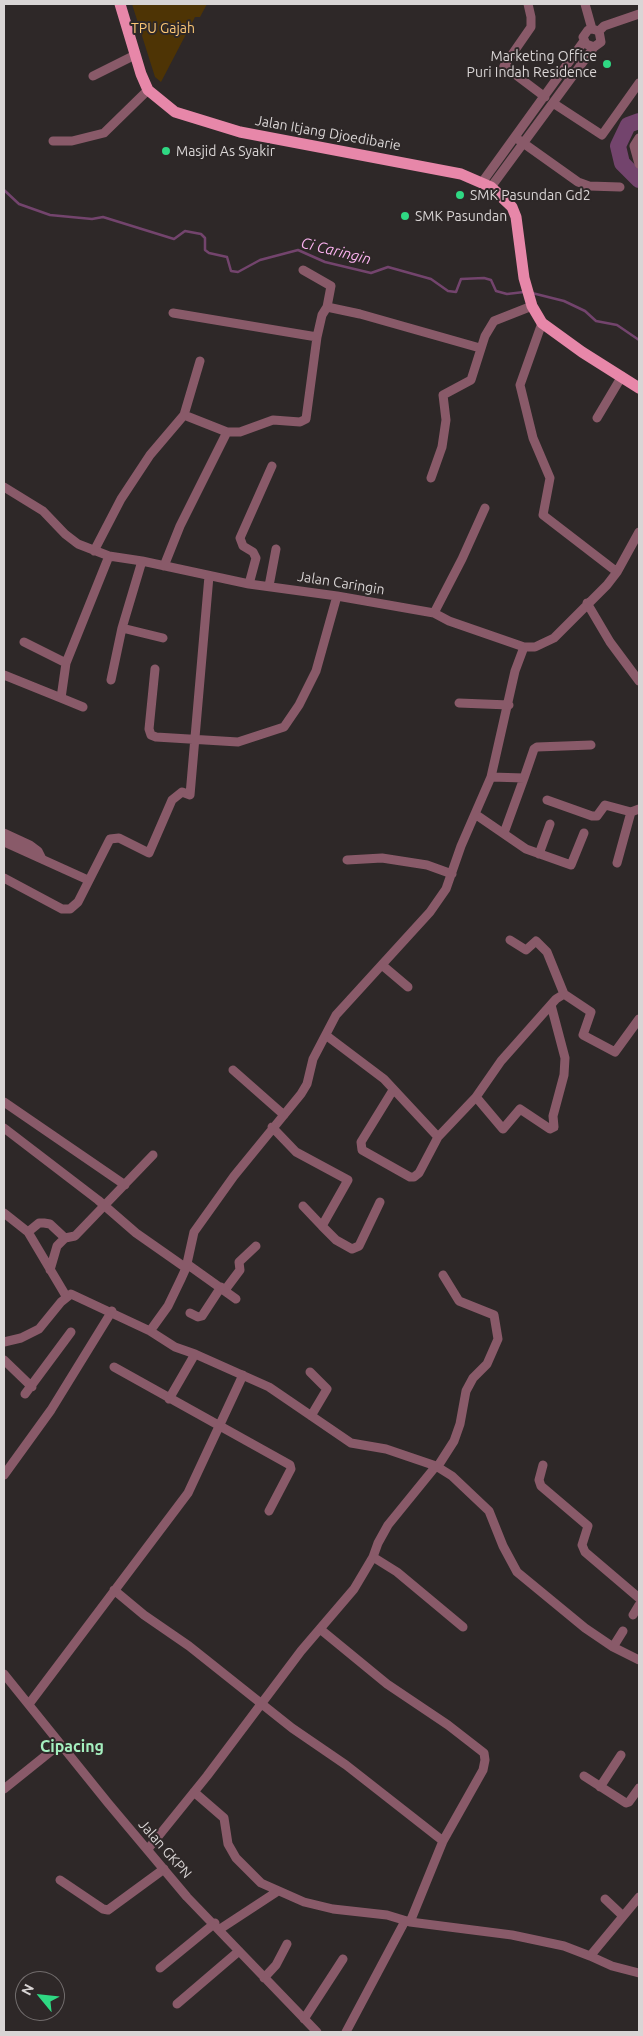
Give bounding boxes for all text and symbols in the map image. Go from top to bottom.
park label: TPU Gajah [131,20,195,36]
place label: Marketing Office Puri Indah Residence [467,48,597,80]
marker: Marketing Office Puri Indah Residence [601,58,613,70]
street label: Jalan Itjang Djoedibarie [254,112,402,154]
place label: Masjid As Syakir [176,143,275,159]
marker: Masjid As Syakir [160,145,172,157]
place label: SMK Pasundan Gd2 [470,187,591,203]
marker: SMK Pasundan Gd2 [454,189,466,201]
place label: SMK Pasundan [415,208,507,224]
marker: SMK Pasundan [399,210,411,222]
water label: Ci Caringin [299,234,373,268]
street label: Jalan Caringin [296,568,386,598]
district label: Cipacing [40,1737,104,1757]
street label: Jalan GKPN [135,1816,195,1882]
north arrow [15,1971,65,2021]
text: N [18,1981,37,1998]

